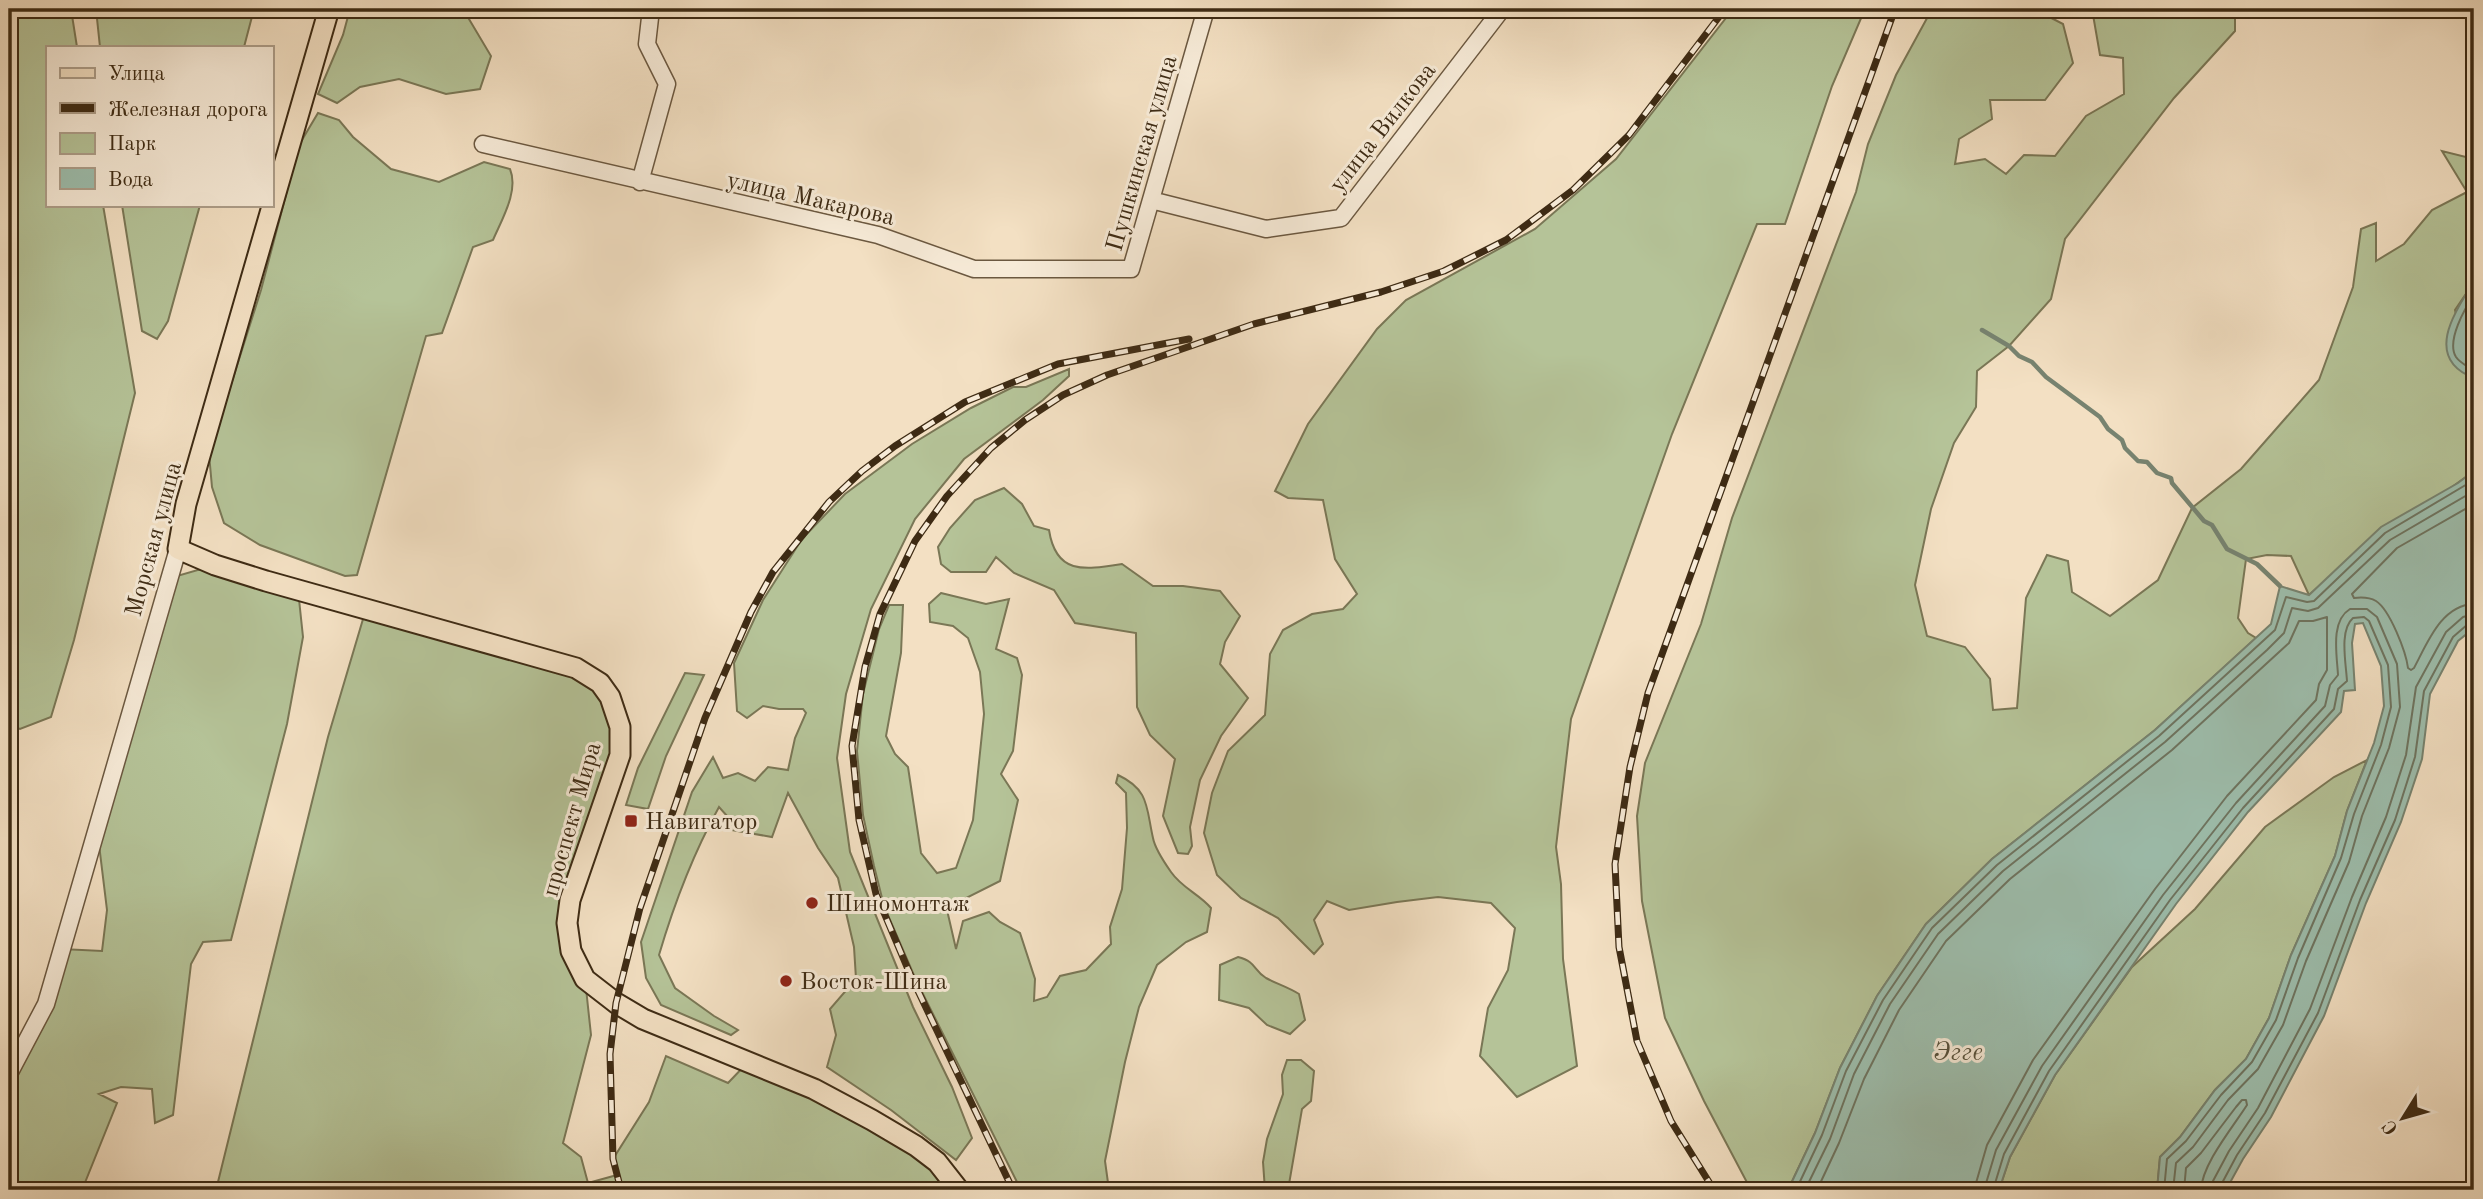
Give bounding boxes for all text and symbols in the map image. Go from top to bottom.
legend [46,46,273,206]
street label: Пушкинская улица [1103,53,1182,254]
street label: улица Вилкова [1326,59,1441,197]
text: Улица [108,64,165,85]
text: Железная дорога [108,100,268,121]
text: Парк [108,134,157,155]
street label: улица Макарова [724,169,897,231]
text: Вода [108,170,153,191]
street label: Морская улица [123,459,187,620]
street label: проспект Мира [539,739,606,900]
place label: Навигатор [645,811,757,835]
marker: Навигатор [623,813,639,829]
place label: Шиномонтаж [826,893,970,917]
marker: Шиномонтаж [804,895,820,911]
place label: Восток-Шина [800,971,948,995]
marker: Восток-Шина [778,973,794,989]
water label: Эгге [1933,1040,1983,1066]
north arrow [2368,1084,2438,1154]
text: С [2380,1116,2403,1137]

